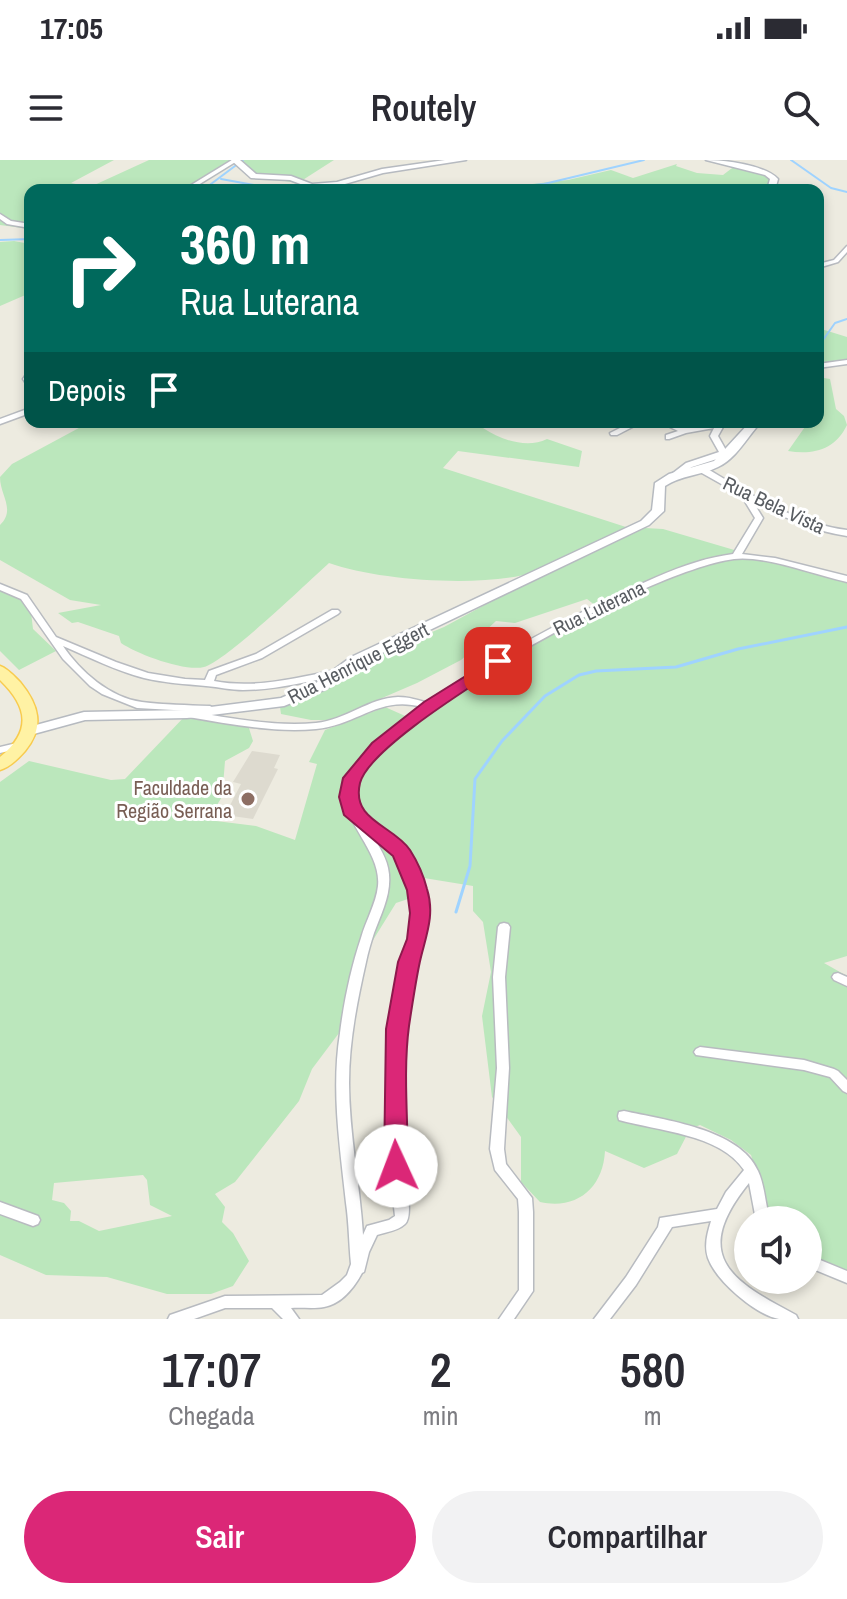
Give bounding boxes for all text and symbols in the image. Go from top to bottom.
text: 17:05 [40,8,103,48]
text: Routely [371,84,476,132]
icon: menu [24,86,68,130]
icon: search [779,86,823,130]
text: 360 m [180,206,310,281]
icon: right [48,216,152,320]
text: Rua Luterana [180,278,359,326]
icon: arrive [142,368,186,412]
text: Depois [48,370,126,410]
street label: Rua Bela Vista [719,469,829,540]
street label: Rua Luterana [548,574,649,641]
street label: Rua Henrique Eggert [283,615,433,710]
pin [464,627,532,695]
icon: arrive [476,639,520,683]
place label: Faculdade da Região Serrana [116,774,232,824]
marker: Faculdade da Região Serrana [239,790,257,808]
position arrow [354,1124,438,1208]
map controls [734,1206,822,1294]
button: sound [734,1206,822,1294]
text: 17:07 [161,1337,261,1402]
text: 2 [430,1337,452,1402]
text: 580 [620,1337,686,1402]
text: Chegada [168,1398,255,1433]
text: min [423,1398,458,1433]
text: m [644,1398,662,1433]
button: Sair [24,1491,416,1583]
button: Compartilhar [432,1491,823,1583]

